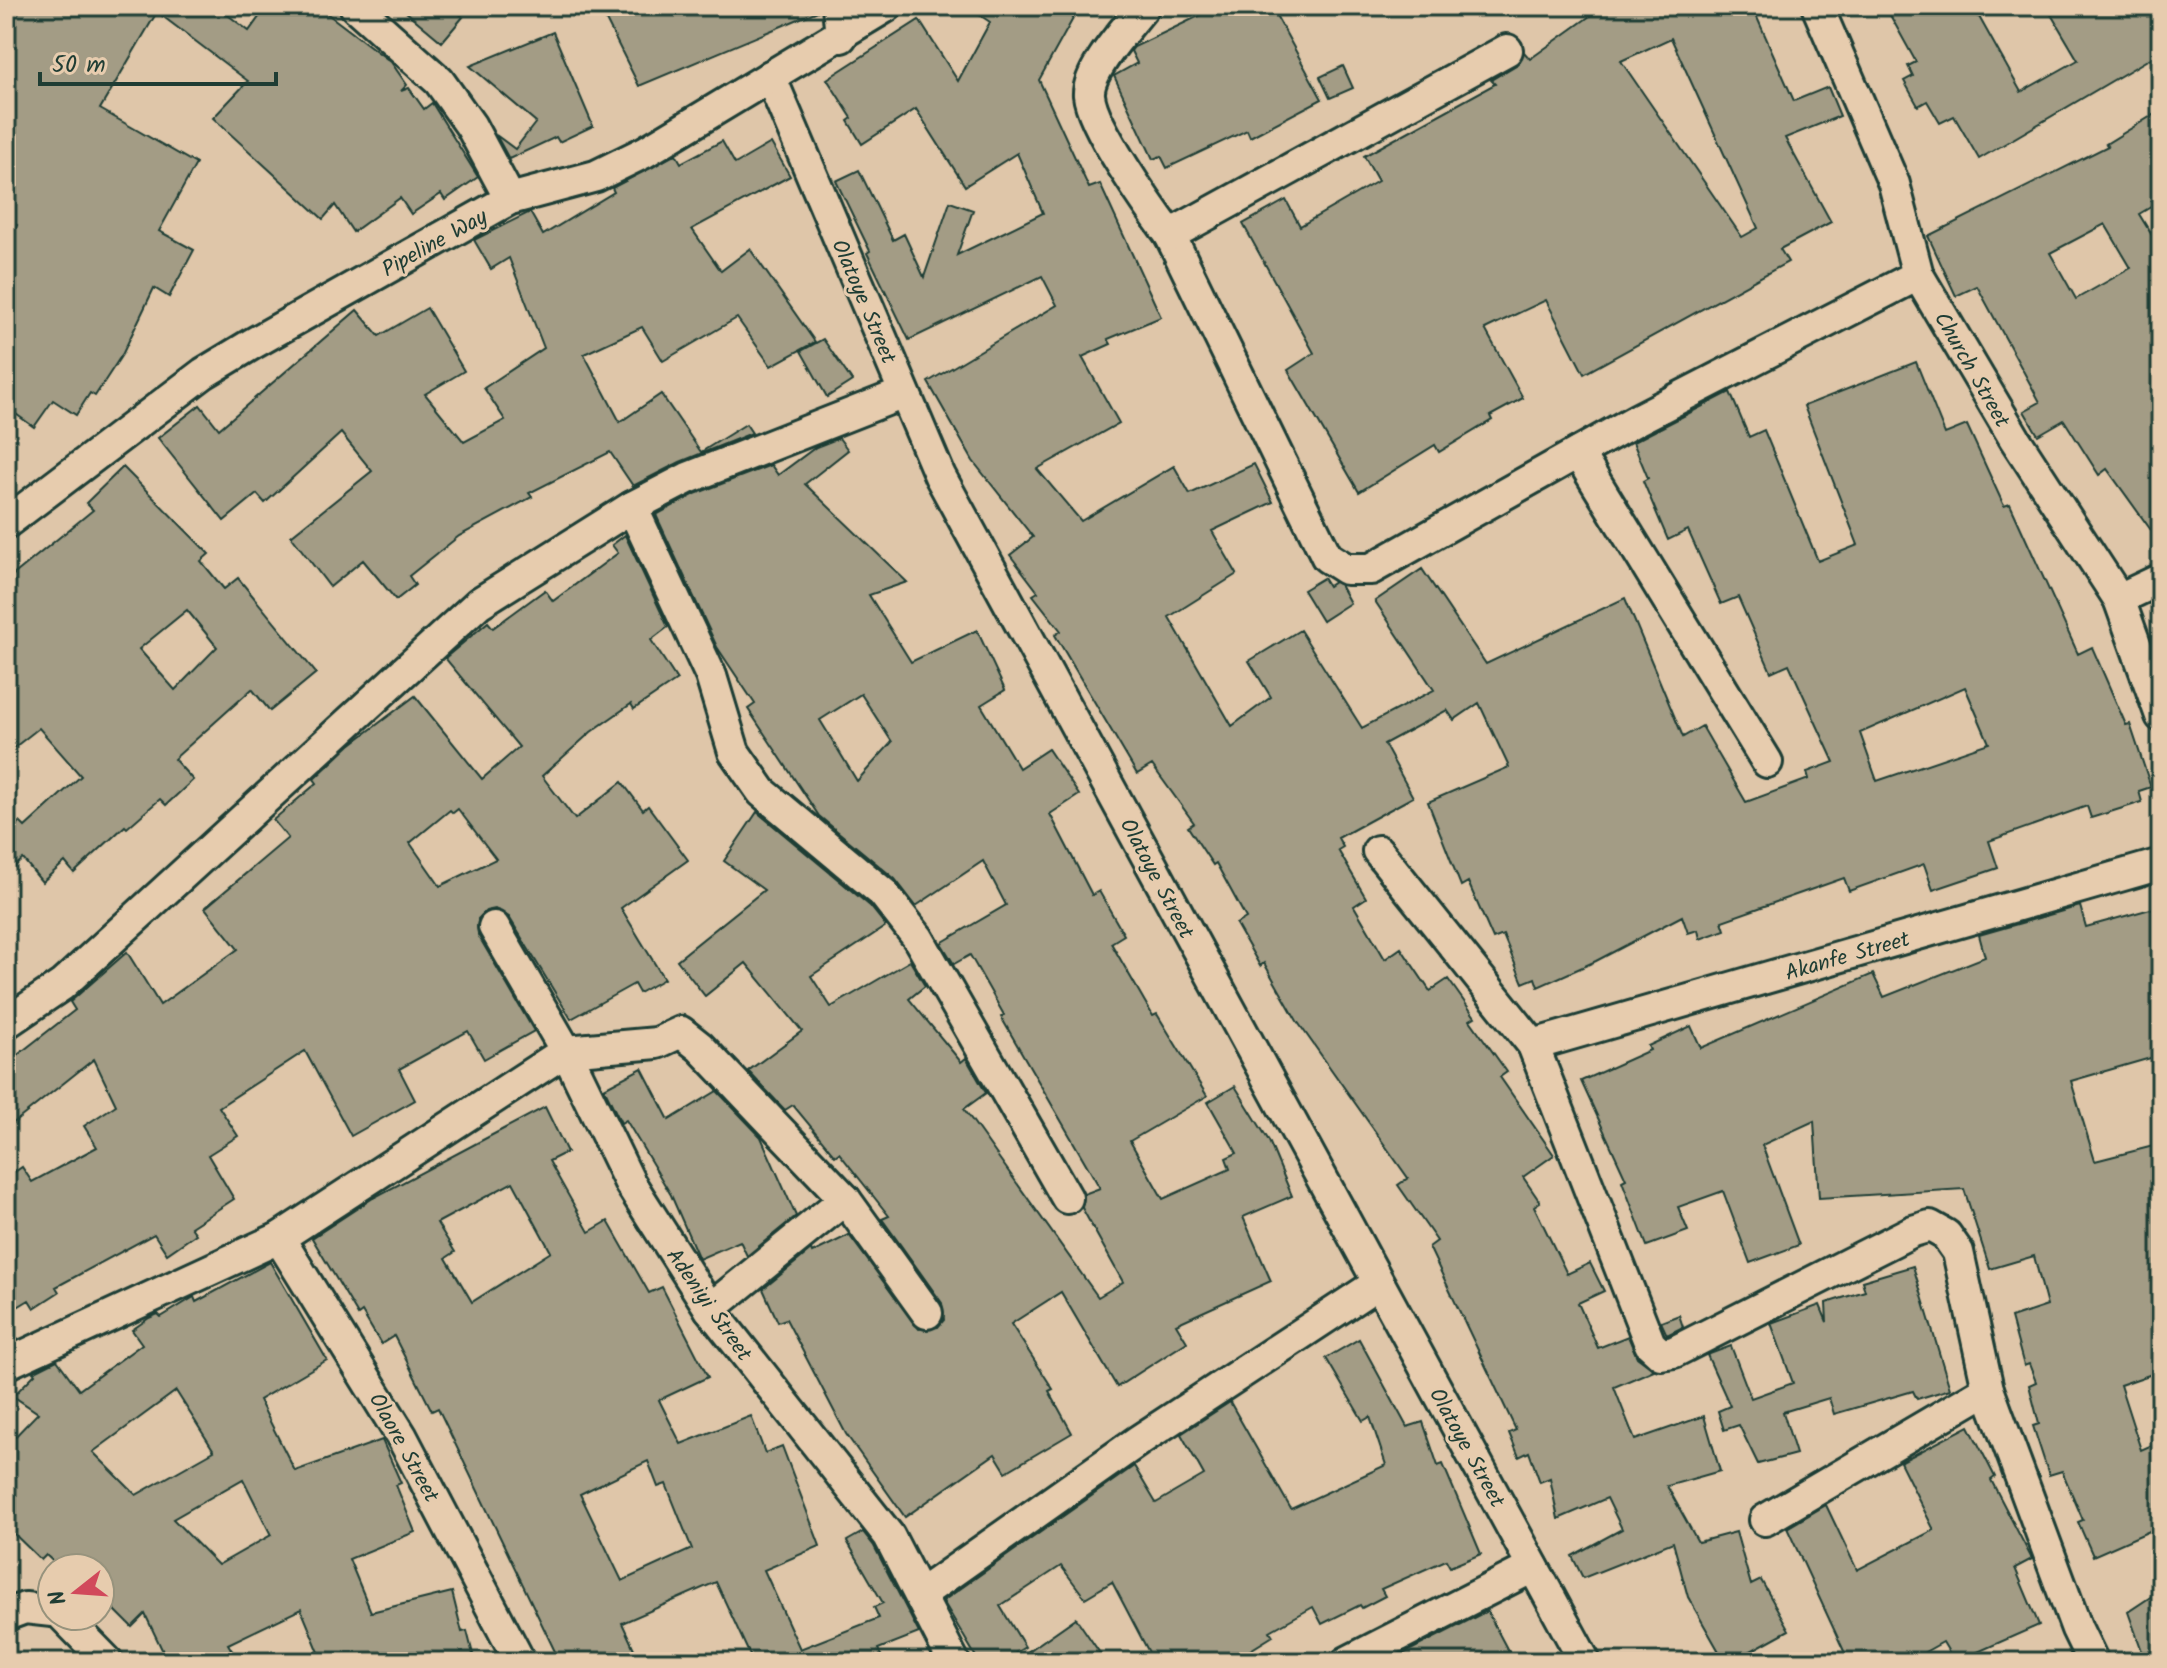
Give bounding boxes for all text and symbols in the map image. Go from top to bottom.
scale bar [40,36,276,86]
text: 50 m [52,46,106,85]
street label: Pipeline Way [376,200,495,288]
street label: Olatoye Street [821,234,905,370]
street label: Church Street [1923,306,2018,435]
street label: Olatoye Street [1109,812,1203,946]
street label: Akanfe Street [1781,923,1915,992]
street label: Adeniyi Street [656,1242,760,1370]
street label: Olatoye Street [1418,1382,1513,1515]
street label: Olaore Street [358,1387,448,1510]
north arrow [36,1552,116,1632]
text: N [40,1585,78,1609]

